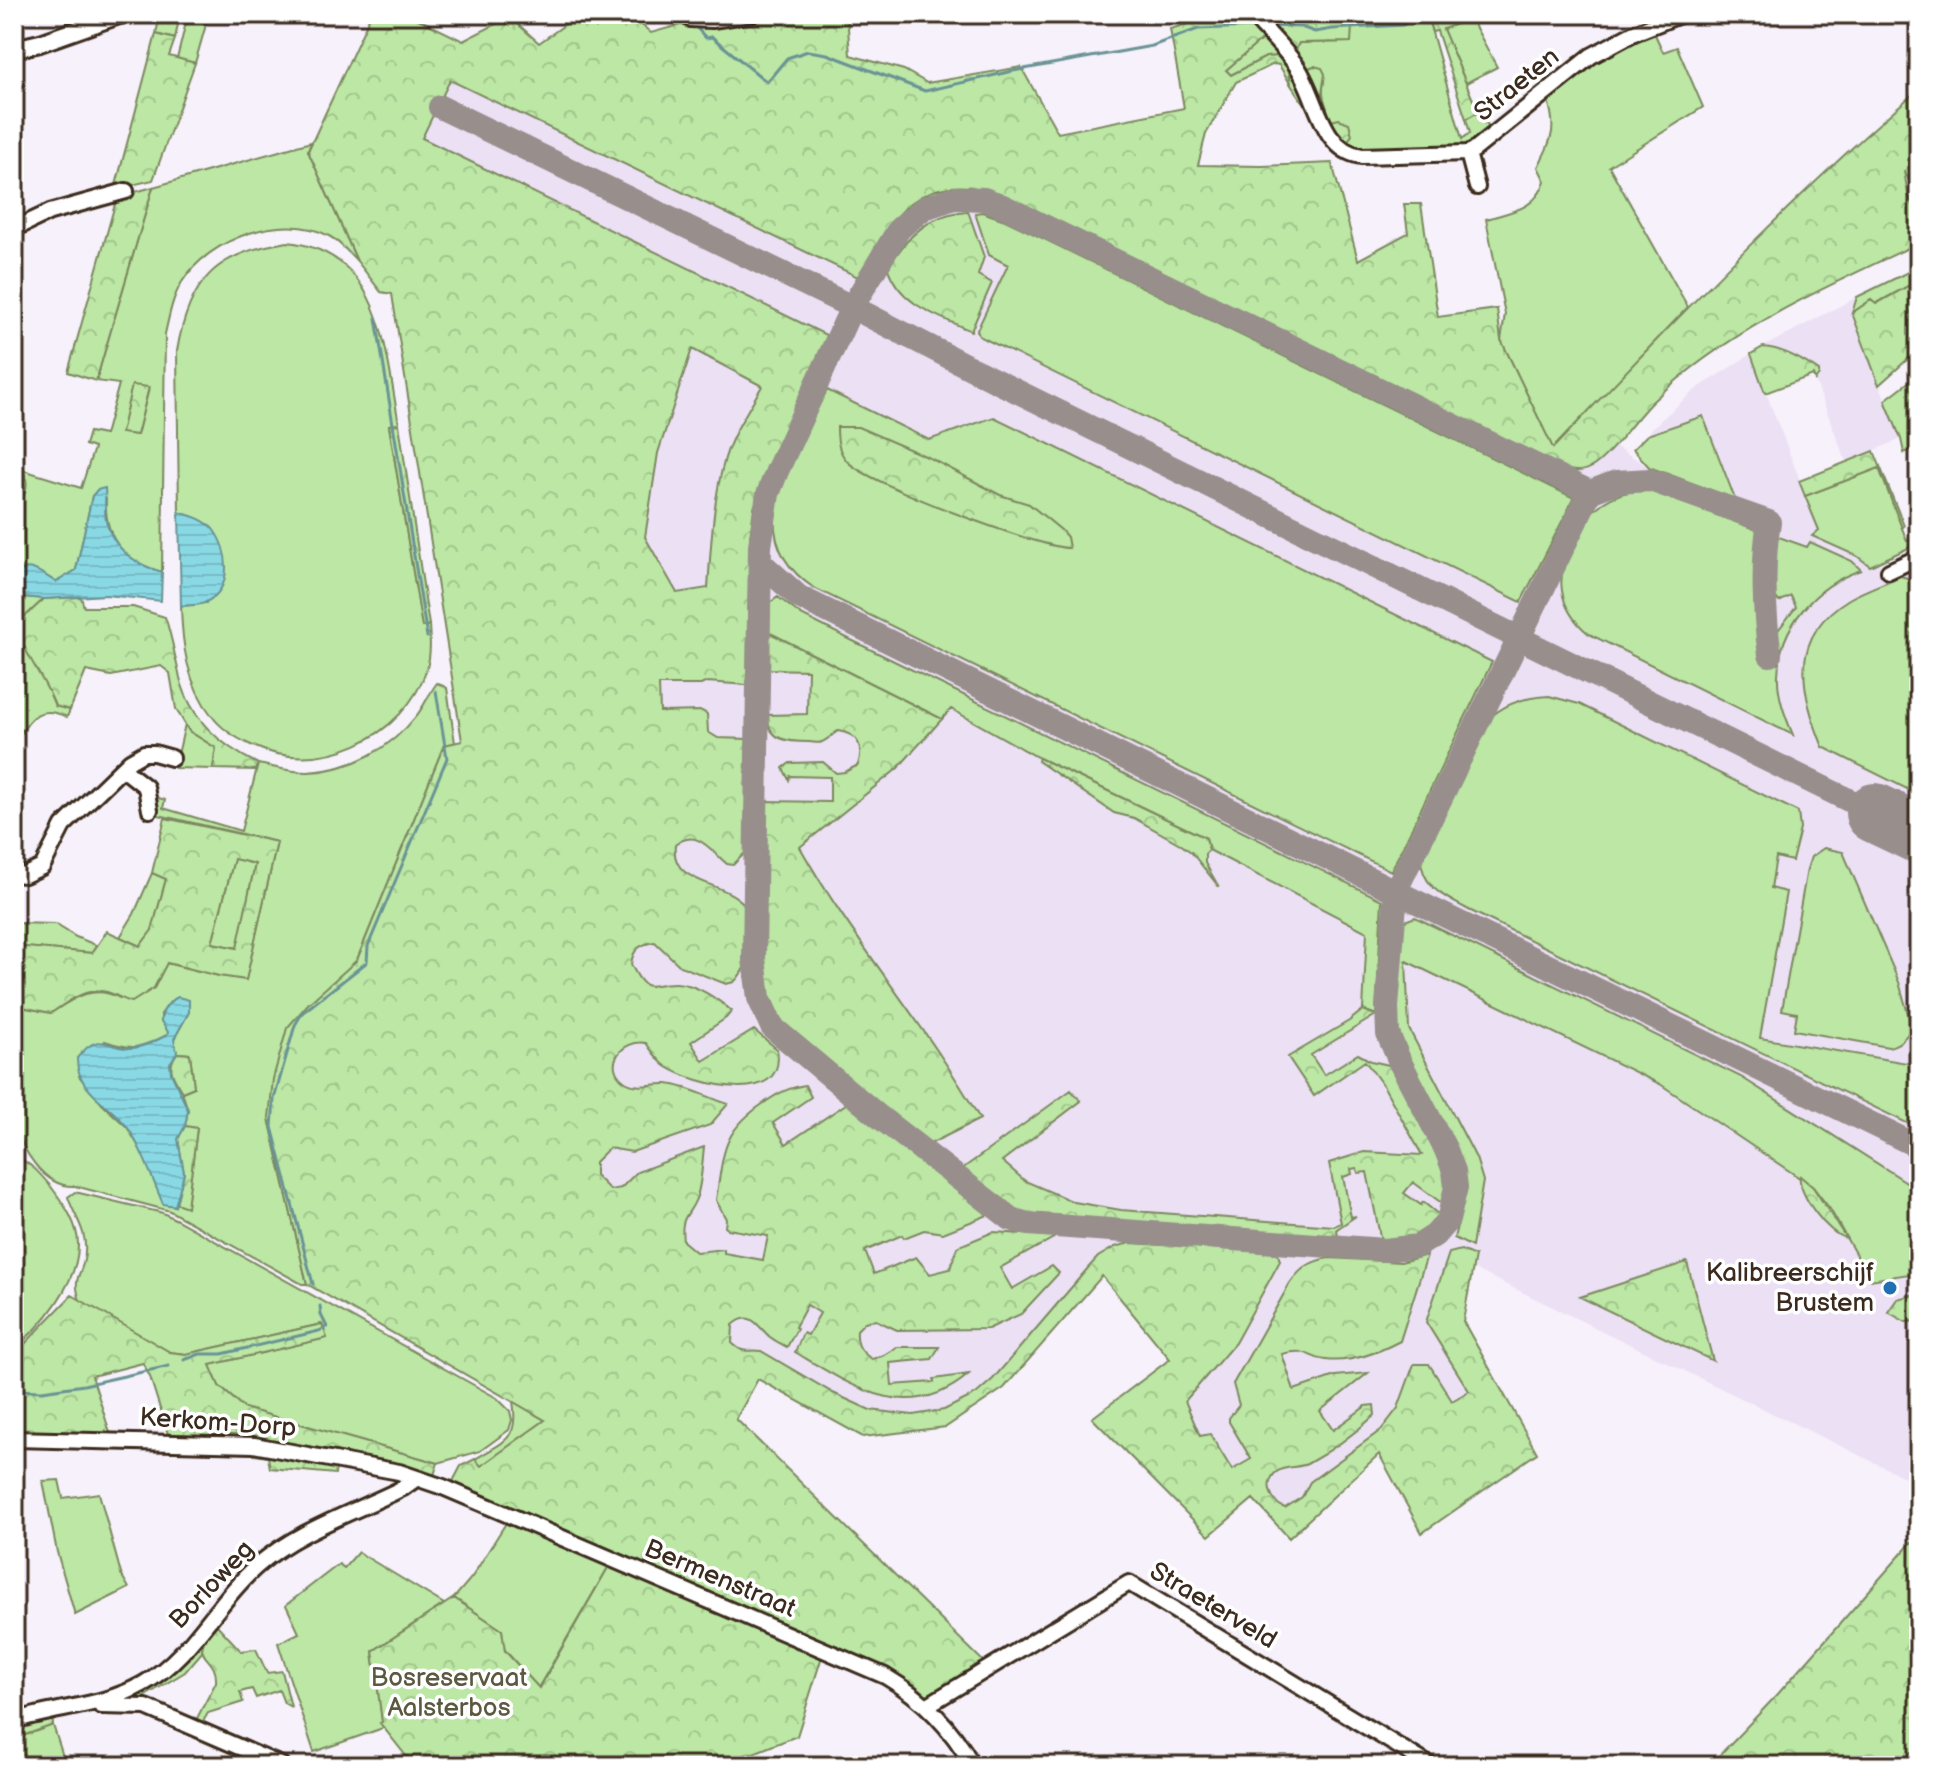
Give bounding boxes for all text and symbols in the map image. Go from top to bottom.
street label: Straeten [1468,41,1566,129]
place label: Kalibreerschijf Brustem [1706,1258,1874,1319]
marker: Kalibreerschijf Brustem [1881,1279,1899,1297]
street label: Kerkom-Dorp [139,1402,297,1444]
street label: Bermenstraat [640,1533,800,1625]
street label: Borloweg [163,1534,261,1636]
street label: Straeterveld [1144,1556,1282,1656]
park label: Bosreservaat Aalsterbos [370,1663,528,1724]

